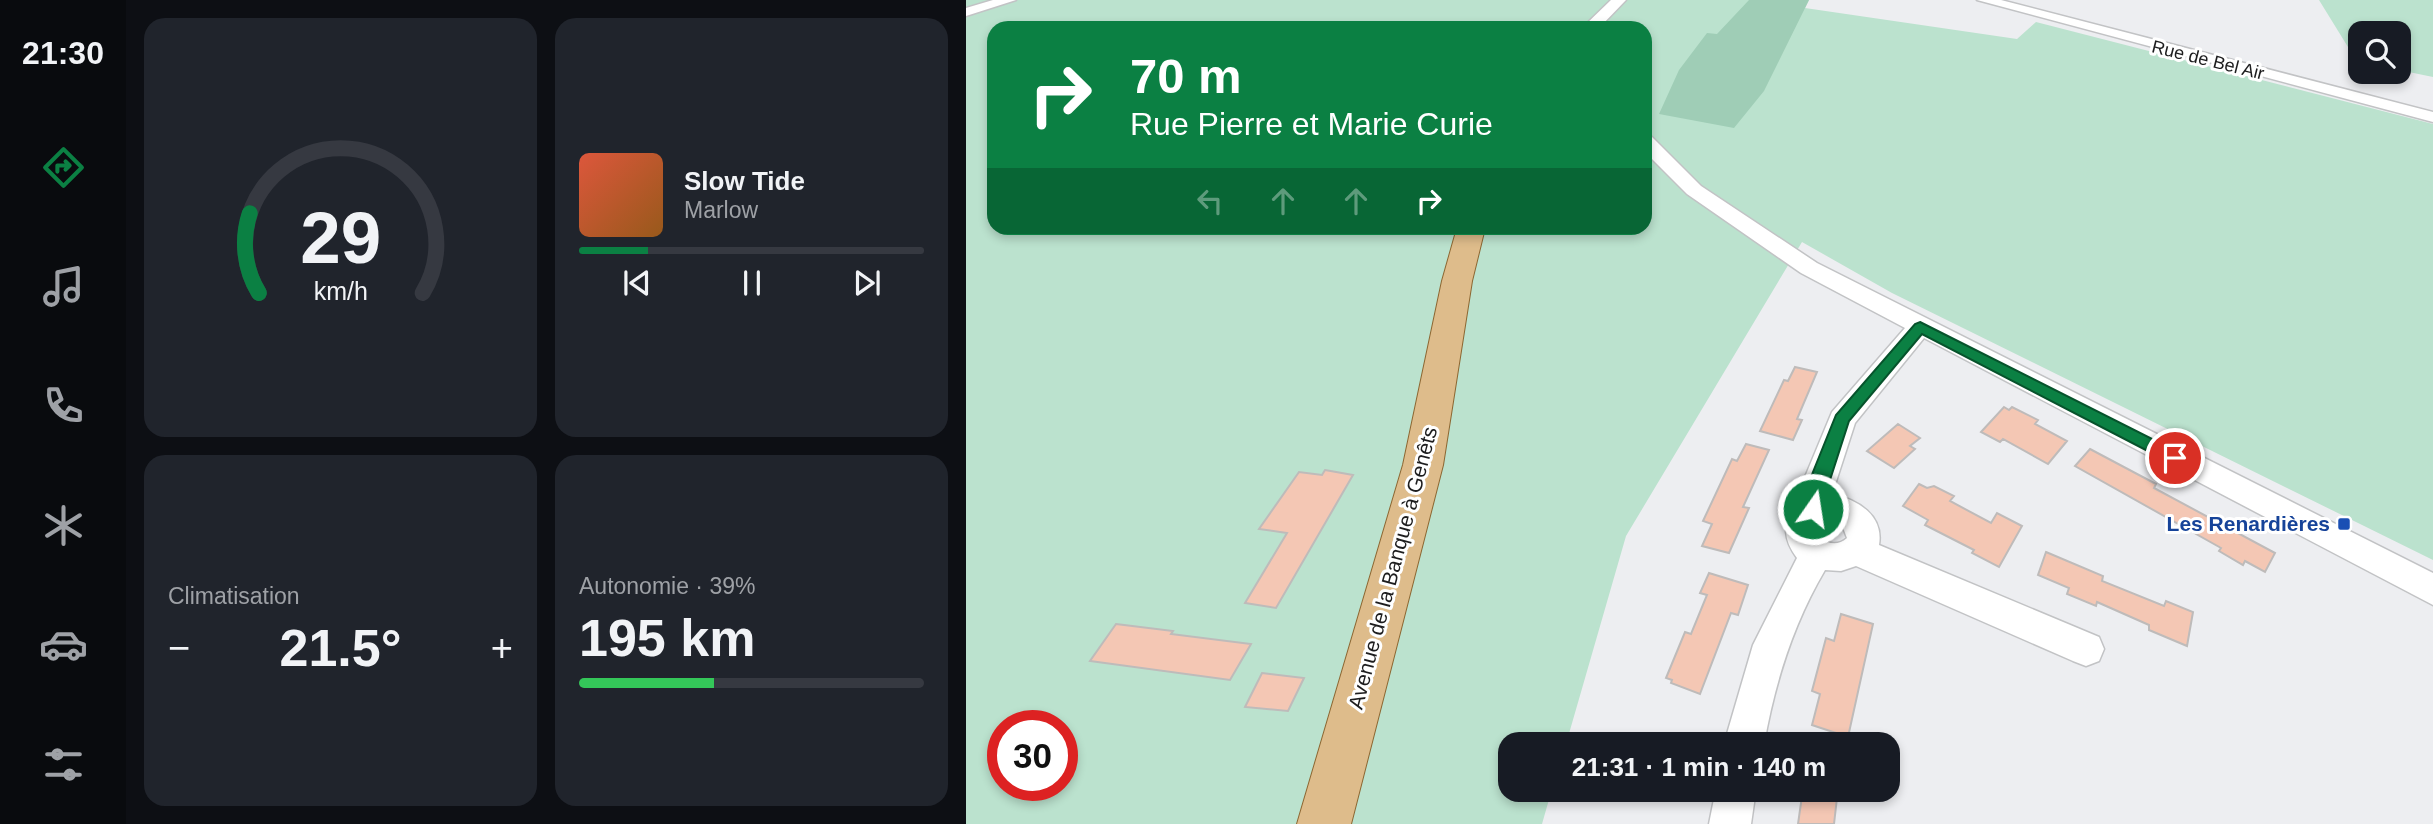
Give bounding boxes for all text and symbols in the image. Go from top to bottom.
map controls [2348,21,2411,84]
button: search [2348,21,2411,84]
text: 21:30 [22,35,104,71]
street label: Rue de Bel Air [2150,36,2266,84]
icon: right [1015,49,1106,140]
text: 70 m [1130,49,1242,103]
text: Rue Pierre et Marie Curie [1130,106,1493,142]
icon: directions [39,143,88,192]
text: Slow Tide [684,166,805,196]
icon: left [1191,182,1229,220]
icon: ahead [1264,182,1302,220]
icon: ahead [1337,182,1375,220]
icon: right [1410,182,1448,220]
text: Marlow [684,197,758,223]
text: 29 [300,198,381,279]
icon: music [39,262,88,311]
icon: previous [618,264,656,302]
icon: pause [733,264,771,302]
icon: next [848,264,886,302]
text: km/h [313,277,368,305]
icon: phone [39,381,88,430]
street label: Avenue de la Banque à Genêts [1344,424,1441,712]
pin [2145,428,2205,488]
icon: arrive [2156,439,2194,477]
position arrow [1776,472,1850,546]
icon: climate [39,501,88,550]
place label: Les Renardières [2167,512,2330,535]
marker: Les Renardières [2336,516,2352,532]
text: Autonomie · 39% [579,573,755,599]
text: Climatisation [168,583,300,609]
text: 195 km [579,609,755,667]
text: 21.5° [279,619,402,677]
icon: car [39,620,88,669]
text: − [168,627,190,669]
text: + [491,627,513,669]
speed limit sign: 30 [987,710,1078,801]
icon: filters [39,740,88,789]
text: 21:31 · 1 min · 140 m [1572,752,1826,782]

